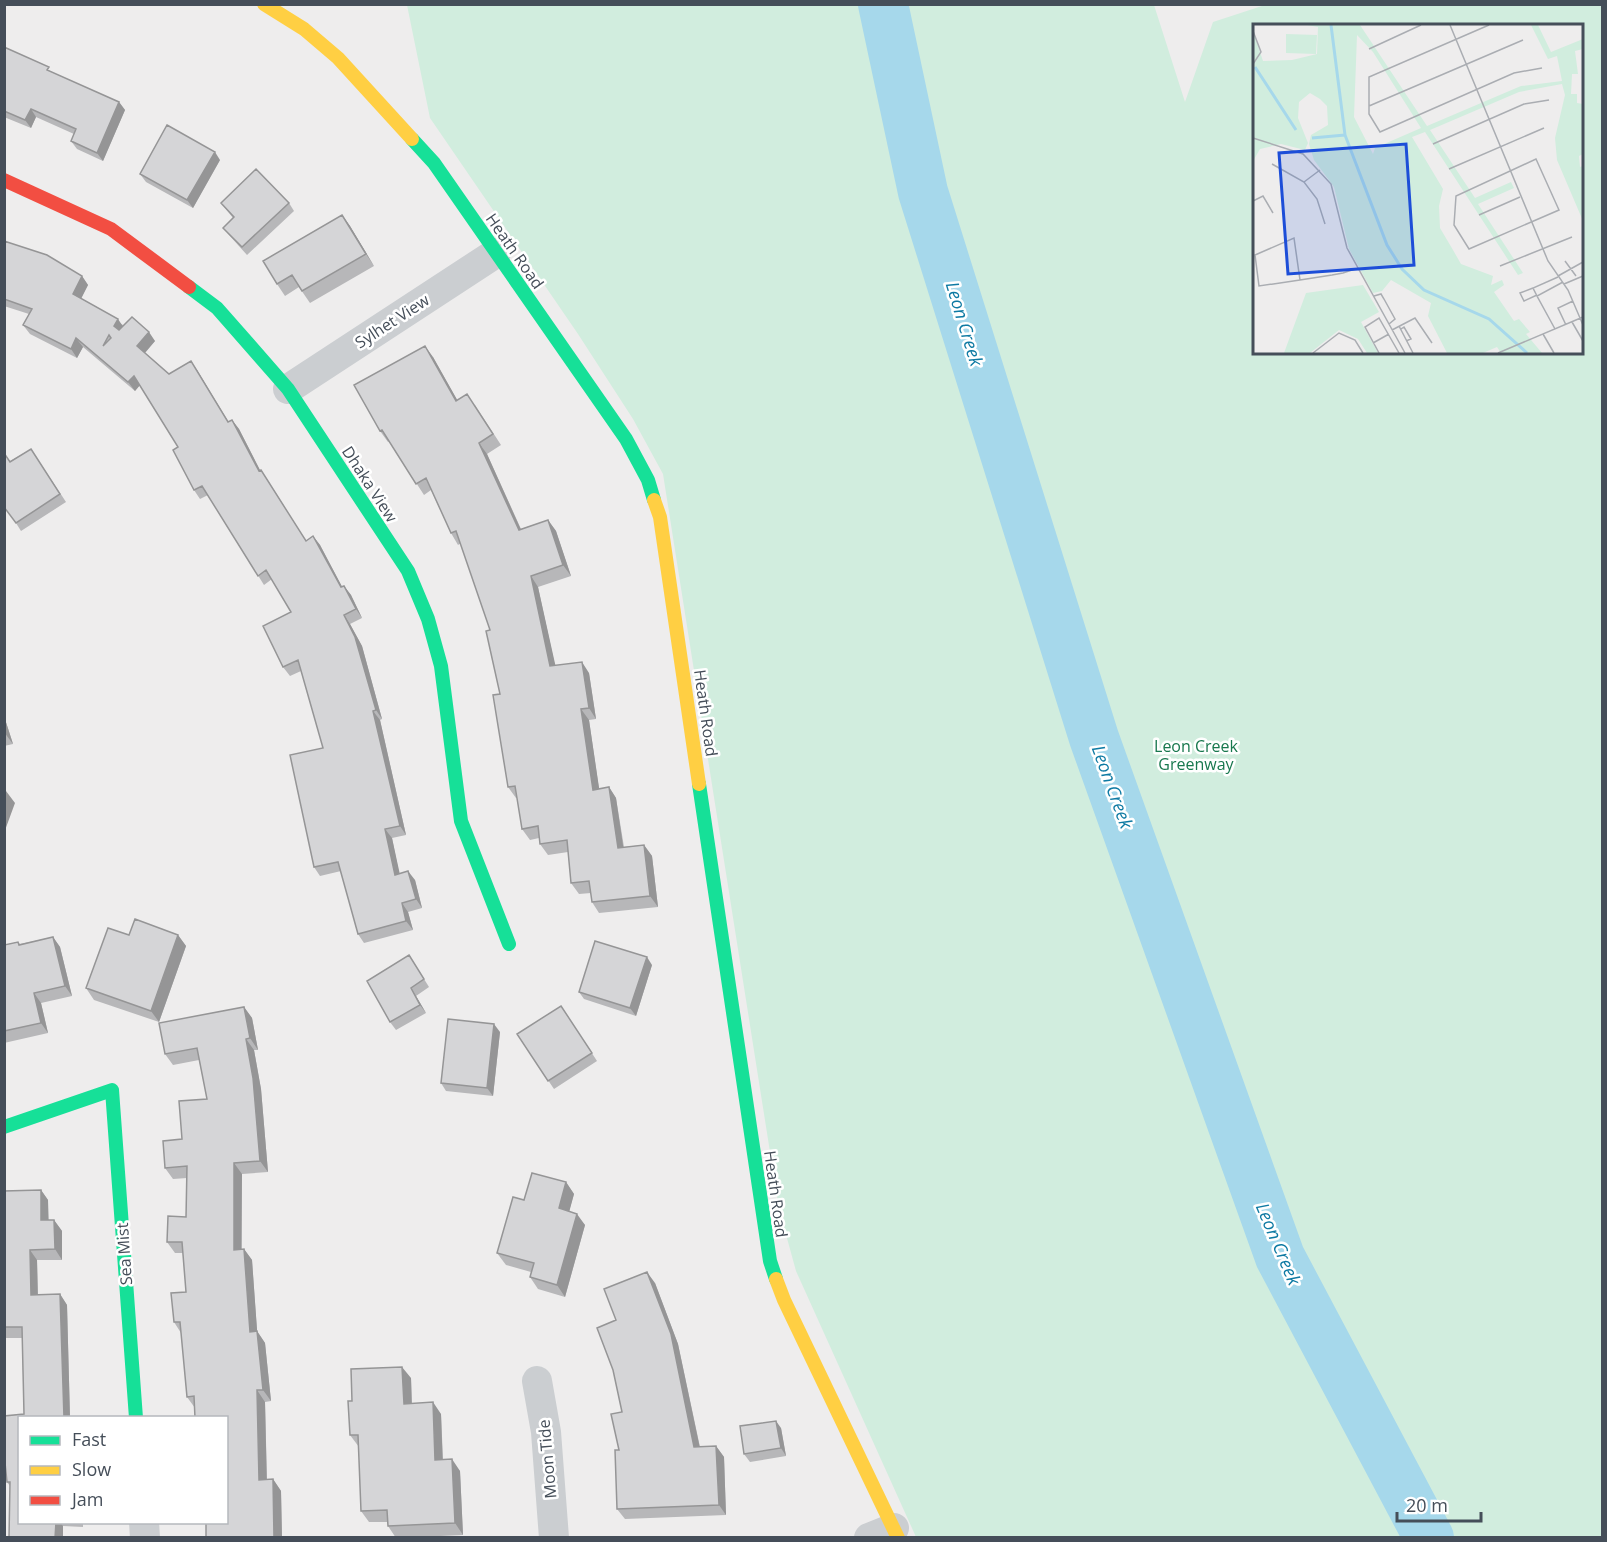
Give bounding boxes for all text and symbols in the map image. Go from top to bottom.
inset map [1253,24,1583,354]
street label: Heath Road [481,209,549,293]
water label: Leon Creek [941,279,990,370]
street label: Sylhet View [351,288,434,353]
street label: Dhaka View [337,442,403,527]
street label: Heath Road [689,668,723,758]
park label: Leon Creek Greenway [1154,735,1239,775]
water label: Leon Creek [1087,742,1140,833]
street label: Heath Road [759,1149,793,1239]
water label: Leon Creek [1251,1199,1307,1290]
street label: Sea Mist [111,1222,137,1286]
legend [18,1416,228,1524]
street label: Moon Tide [533,1419,561,1499]
text: Fast [72,1427,106,1451]
text: Slow [72,1457,111,1481]
scale bar [1397,1485,1481,1523]
text: Jam [70,1487,104,1511]
text: 20 m [1406,1493,1448,1517]

